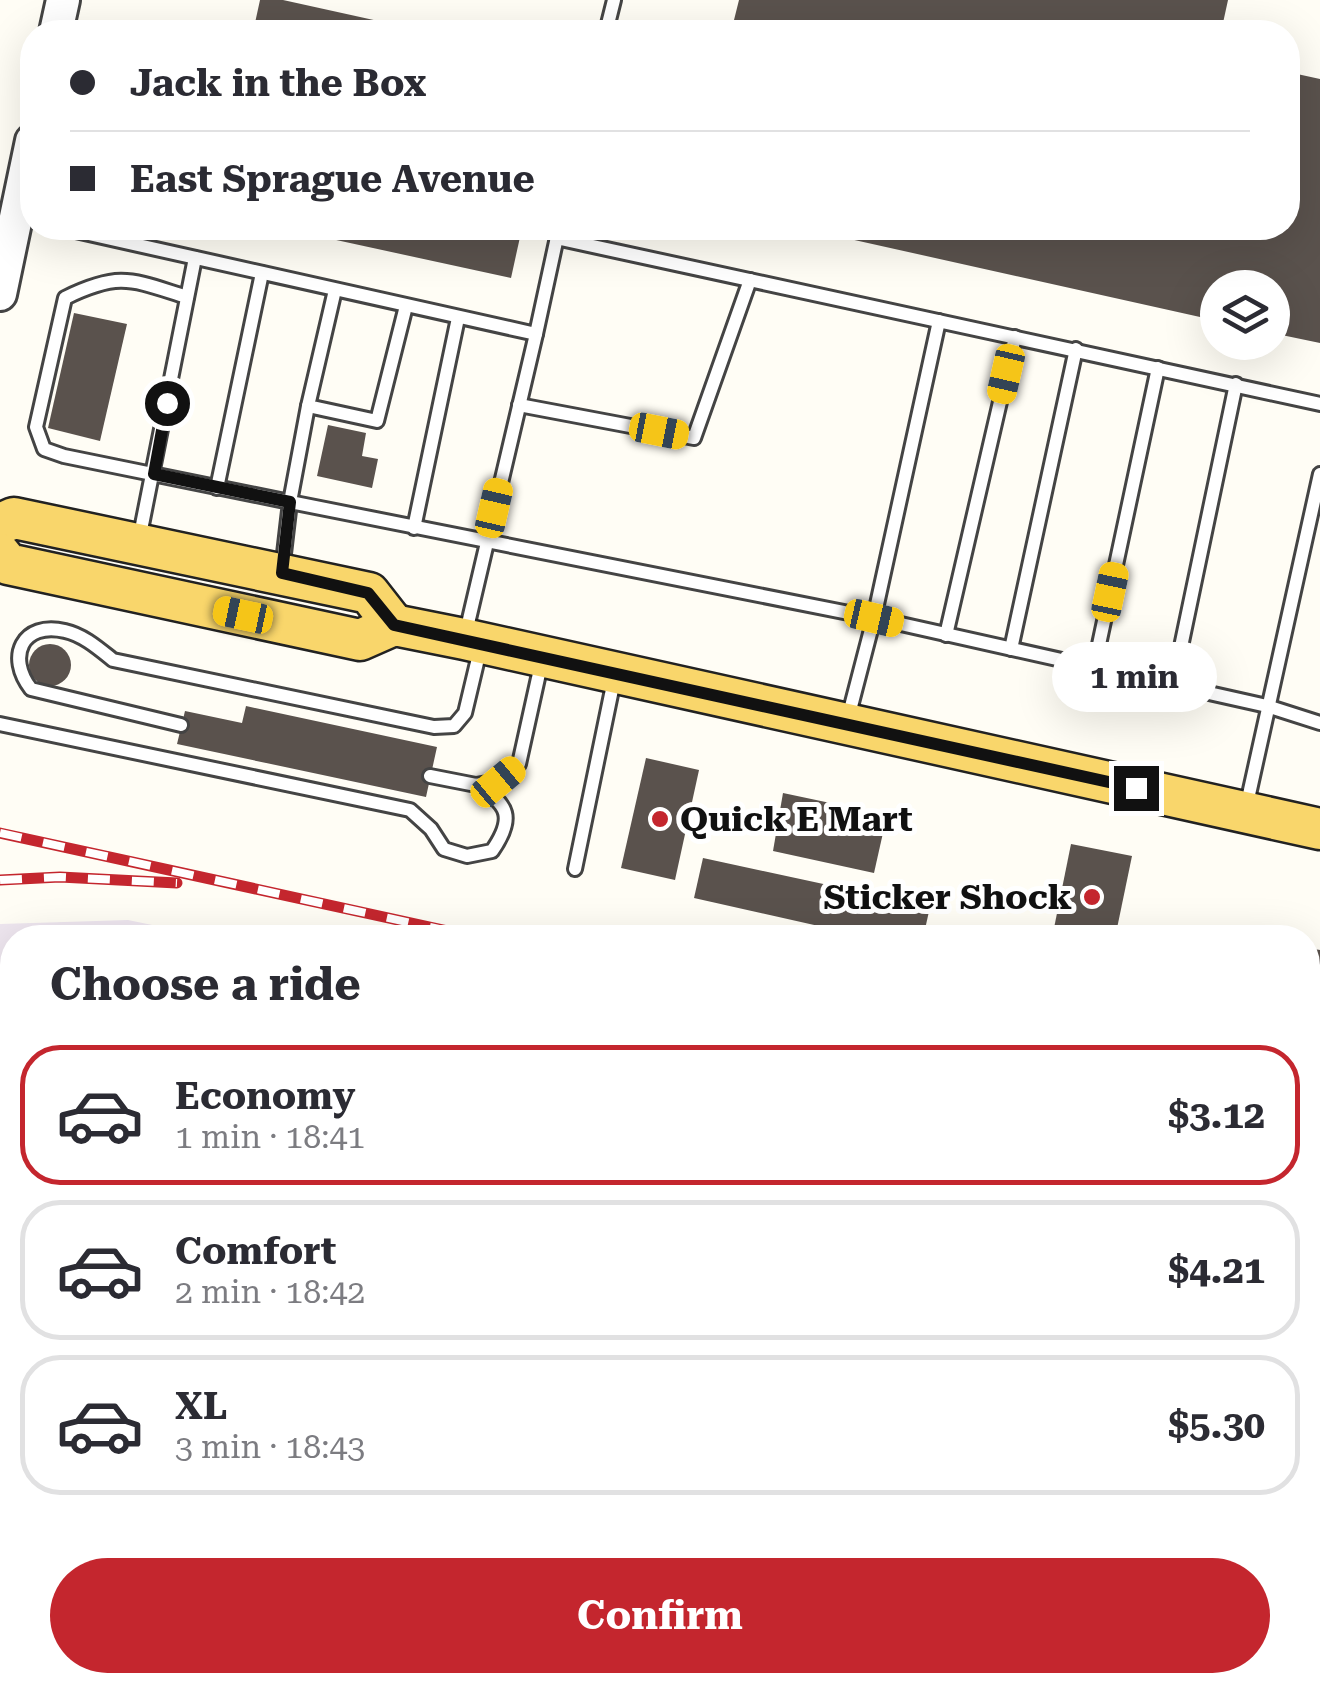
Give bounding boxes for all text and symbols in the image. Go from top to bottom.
text: Jack in the Box [130,61,426,105]
text: East Sprague Avenue [130,157,535,201]
map controls [1200,270,1290,360]
button: layers [1200,270,1290,360]
car [985,341,1027,407]
route start [145,381,190,426]
car [627,411,691,451]
car [473,475,515,541]
car [1089,560,1131,624]
car [211,594,275,636]
car [841,597,907,639]
callout: 1 min [1054,643,1218,713]
text: 1 min [1090,658,1179,696]
car [465,751,531,813]
route end [1114,766,1159,811]
place label: Quick E Mart [680,799,913,840]
marker: Quick E Mart [649,808,671,830]
place label: Sticker Shock [823,877,1072,918]
marker: Sticker Shock [1081,886,1103,908]
text: Choose a ride [50,958,361,1011]
icon: car [55,1070,145,1160]
text: Economy [175,1074,355,1118]
text: $3.12 [1168,1093,1265,1137]
text: 1 min · 18:41 [175,1118,365,1156]
icon: car [55,1225,145,1315]
text: Comfort [175,1229,336,1273]
text: $4.21 [1168,1248,1265,1292]
text: 2 min · 18:42 [175,1273,365,1311]
icon: car [55,1380,145,1470]
text: XL [175,1384,227,1428]
text: $5.30 [1168,1403,1265,1447]
text: 3 min · 18:43 [175,1428,365,1466]
button: Confirm [50,1558,1270,1673]

